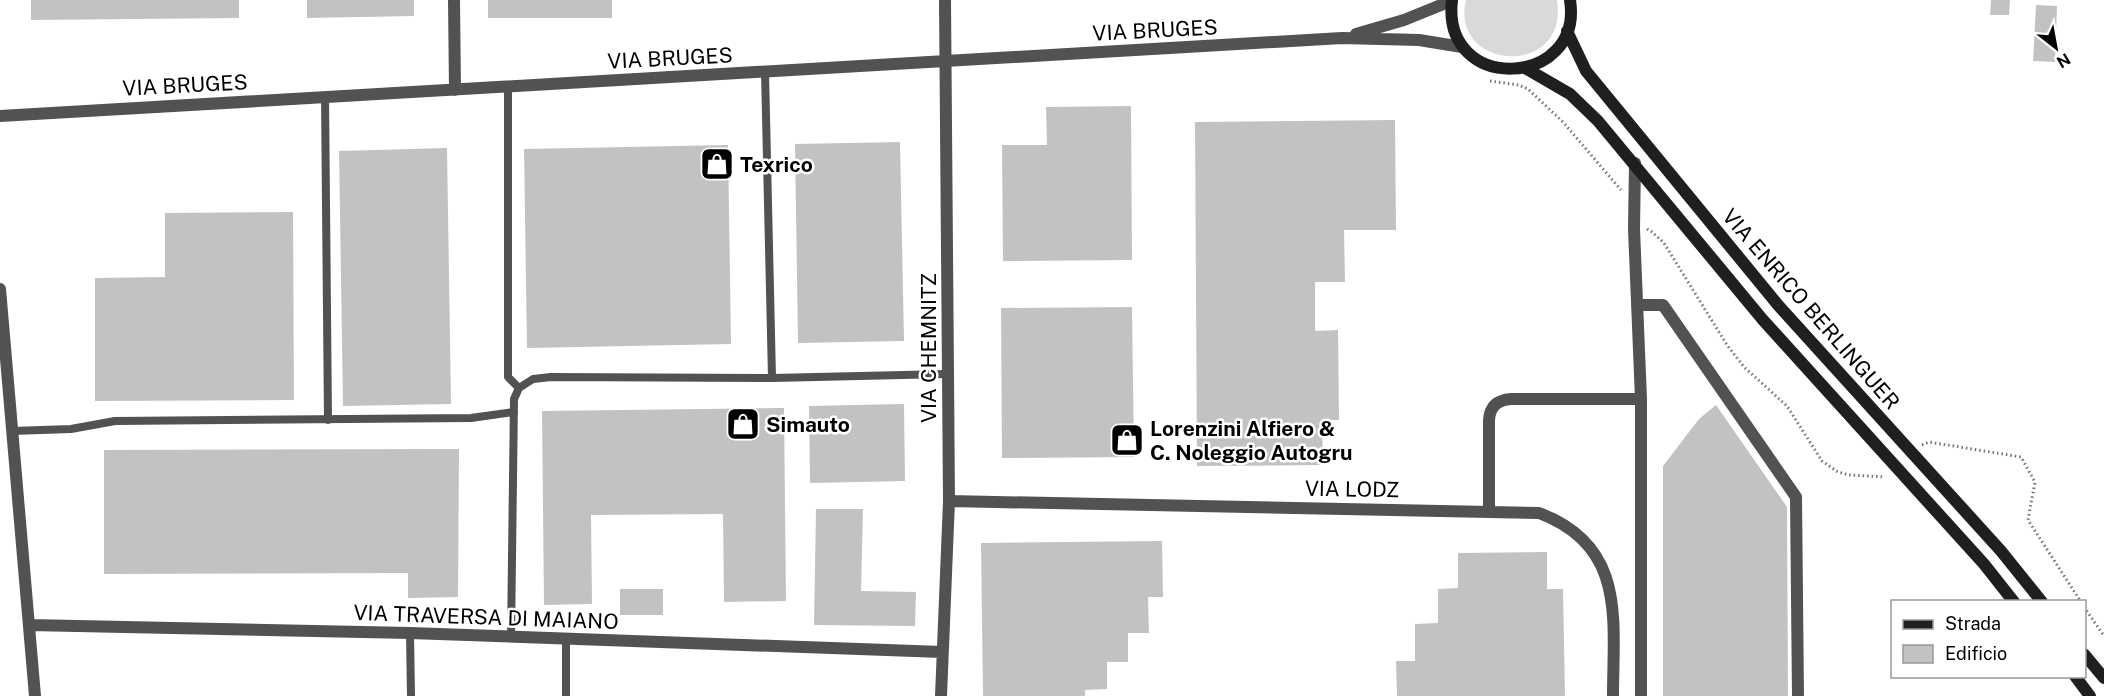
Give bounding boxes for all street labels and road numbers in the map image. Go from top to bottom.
street label: VIA BRUGES [1092,14,1218,46]
street label: VIA BRUGES [607,42,733,74]
street label: VIA BRUGES [122,69,248,101]
street label: VIA ENRICO BERLINGUER [1717,204,1905,414]
street label: VIA CHEMNITZ [916,273,941,423]
street label: VIA LODZ [1305,476,1399,502]
street label: VIA TRAVERSA DI MAIANO [353,600,619,634]

